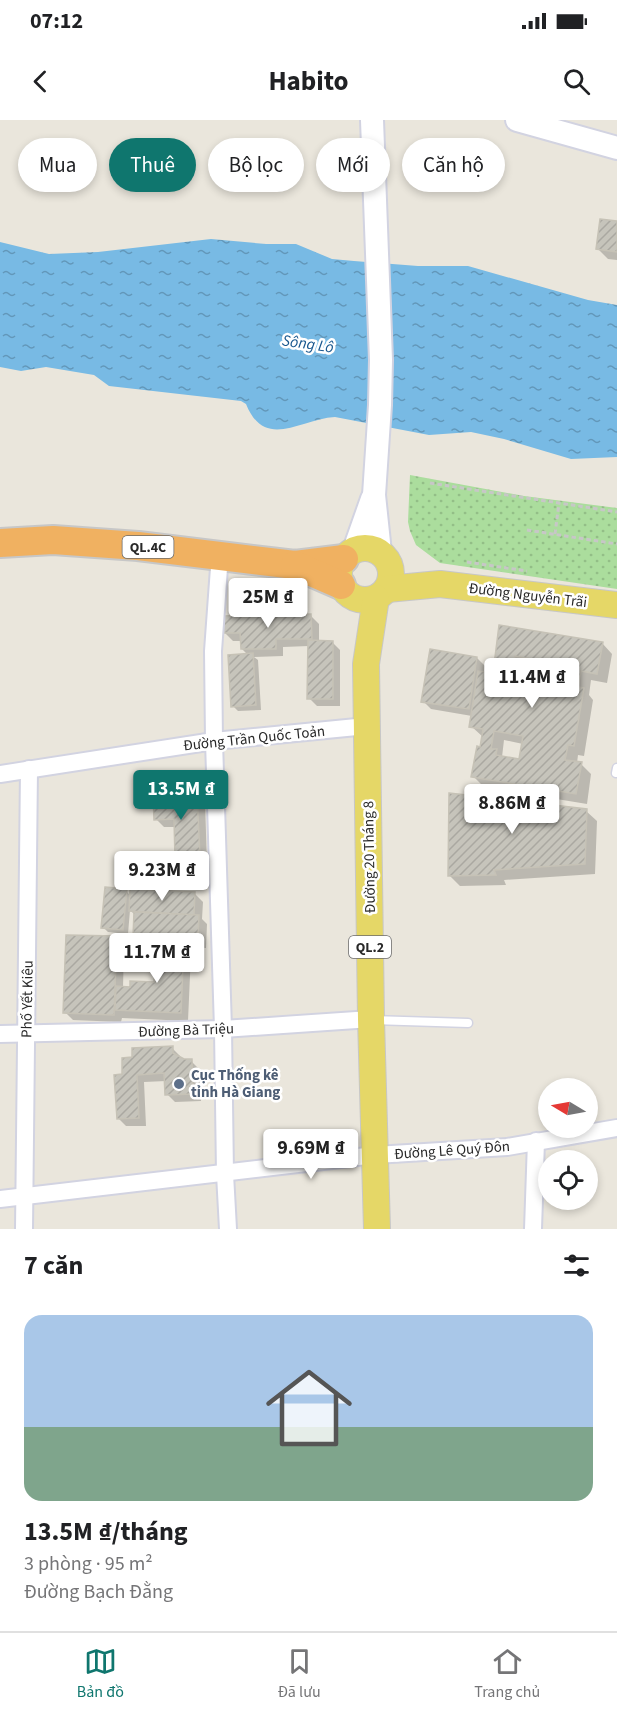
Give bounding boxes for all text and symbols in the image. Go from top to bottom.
text: 07:12 [30,5,83,37]
text: Habito [268,62,349,101]
icon: back [24,65,57,98]
icon: search [560,65,593,98]
chip: Mua [18,138,97,192]
chip: Thuê [109,138,196,192]
chip: Bộ lọc [208,138,304,192]
chip: Mới [316,138,390,192]
chip: Căn hộ [402,138,505,192]
water label: Sông Lô [281,329,335,358]
road number: QL.4C [122,536,174,558]
pin: 25M ₫ [226,578,310,629]
street label: Đường Nguyễn Trãi [468,578,588,613]
text: 25M ₫ [243,583,293,611]
pin: 11.4M ₫ [477,658,587,709]
text: 11.4M ₫ [498,663,566,691]
street label: Đường Trần Quốc Toản [182,721,326,756]
pin: 13.5M ₫ [126,770,236,821]
text: 13.5M ₫ [147,775,215,803]
pin: 8.86M ₫ [457,784,567,835]
text: 8.86M ₫ [478,789,546,817]
street label: Đường 20 Tháng 8 [358,801,381,913]
pin: 9.23M ₫ [107,851,217,902]
text: 9.23M ₫ [128,856,196,884]
pin: 11.7M ₫ [102,933,212,984]
road number: QL.2 [349,936,391,958]
text: 11.7M ₫ [123,938,191,966]
street label: Phố Yết Kiêu [16,960,39,1038]
street label: Đường Bà Triệu [138,1018,234,1043]
place label: Cục Thống kê tỉnh Hà Giang [191,1065,280,1103]
marker: Cục Thống kê tỉnh Hà Giang [172,1077,186,1091]
north arrow [538,1078,598,1138]
map controls [538,1078,598,1210]
pin: 9.69M ₫ [256,1129,366,1180]
text: 9.69M ₫ [277,1134,345,1162]
street label: Đường Lê Quý Đôn [393,1136,511,1165]
button: locate [538,1150,598,1210]
text: 7 căn [24,1247,83,1284]
icon: filters [560,1249,593,1282]
icon: home [255,1354,363,1462]
text: 13.5M ₫/tháng [24,1513,188,1550]
text: 3 phòng · 95 m² [24,1550,153,1578]
text: Đường Bạch Đằng [24,1578,173,1606]
tab: Bản đồ [77,1645,124,1703]
tab: Đã lưu [278,1645,321,1703]
tab: Trang chủ [474,1645,540,1703]

